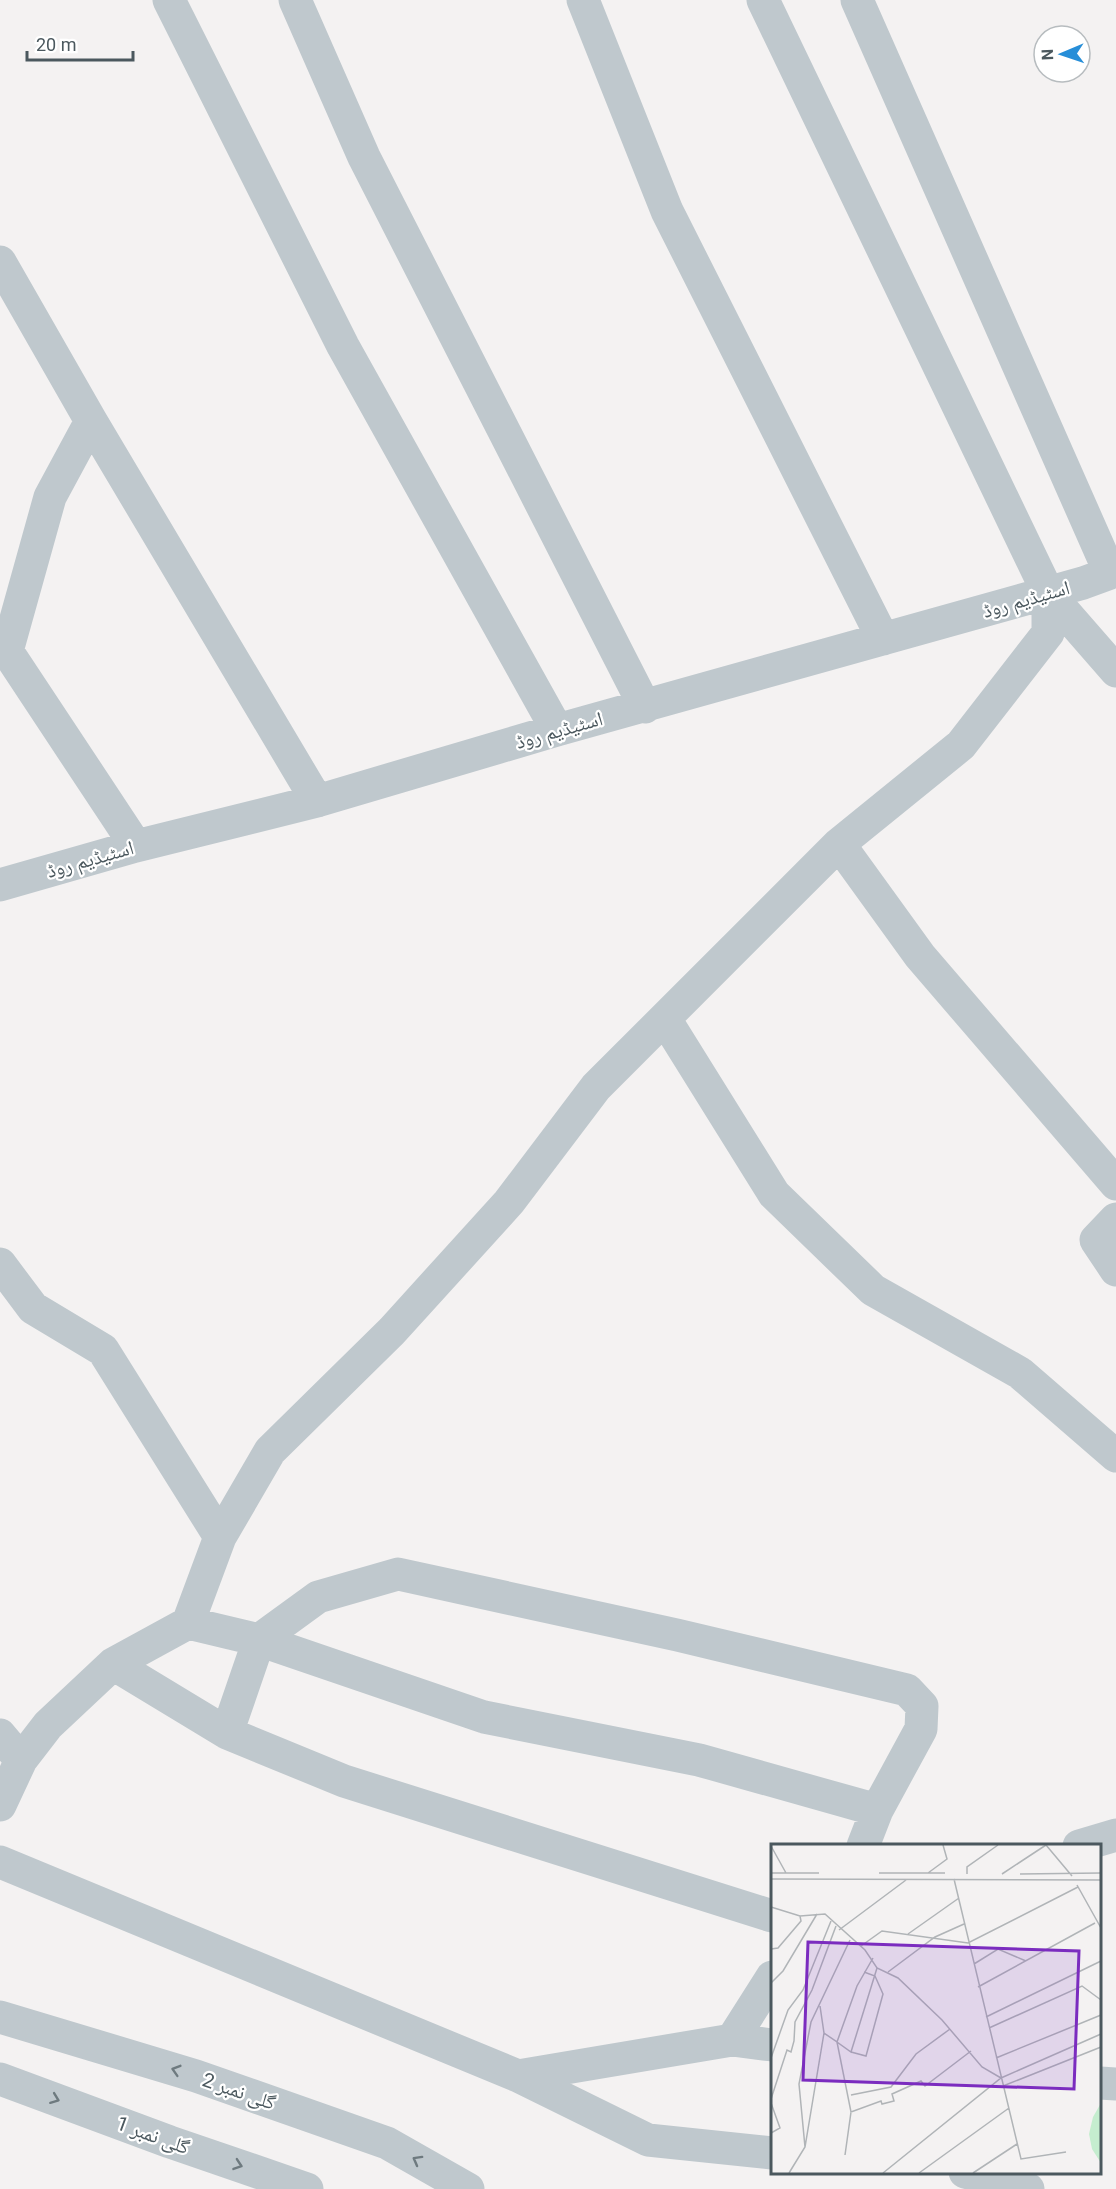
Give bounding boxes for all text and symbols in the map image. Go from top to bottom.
scale bar [27,24,134,62]
north arrow [1032,24,1092,84]
text: 20 m [36,34,76,55]
text: N [1038,49,1057,60]
street label: اسٹیڈیم روڈ [980,575,1073,625]
street label: اسٹیڈیم روڈ [513,706,606,756]
street label: اسٹیڈیم روڈ [44,835,137,885]
inset map [771,1844,1101,2174]
one-way arrow [171,2065,182,2077]
street label: گلی نمبر 2 [199,2067,279,2115]
one-way arrow [49,2092,60,2104]
street label: گلی نمبر 1 [113,2111,193,2159]
one-way arrow [413,2156,423,2168]
one-way arrow [232,2158,243,2171]

